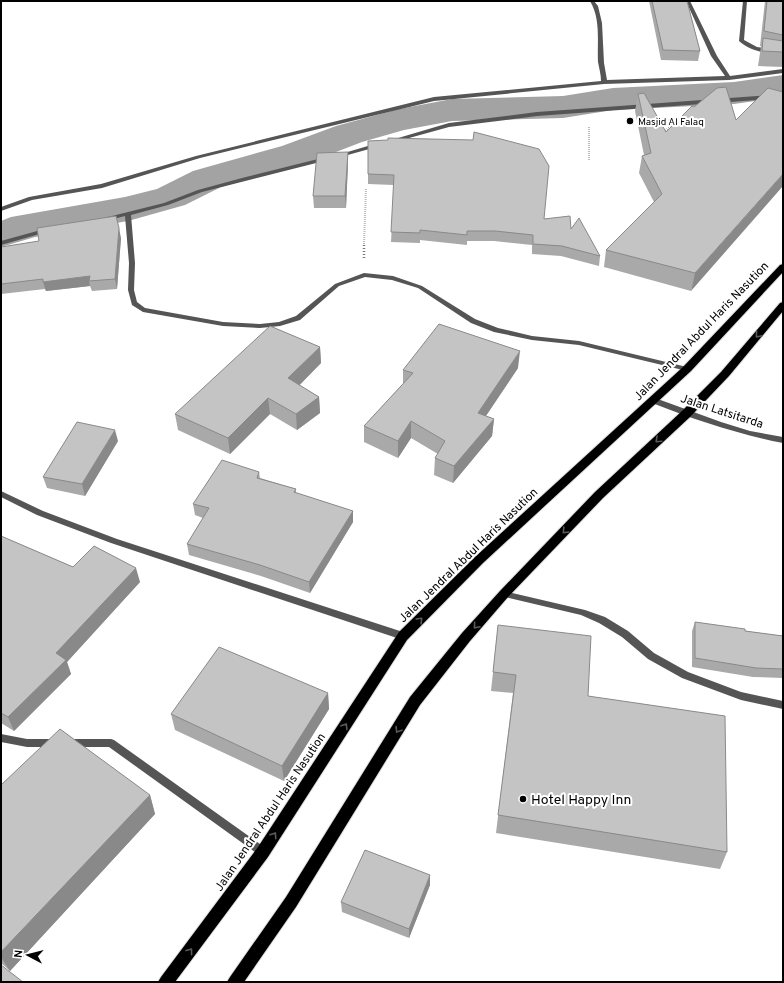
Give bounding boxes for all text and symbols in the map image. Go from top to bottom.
marker: Masjid Al Falaq [625,116,635,126]
place label: Masjid Al Falaq [638,116,704,129]
street label: Jalan Jendral Abdul Haris Nasution [631,259,773,405]
one-way arrow [755,330,762,337]
street label: Jalan Latsitarda [678,391,765,433]
one-way arrow [655,436,663,443]
street label: Jalan Jendral Abdul Haris Nasution [396,485,542,627]
one-way arrow [562,526,570,534]
one-way arrow [415,617,423,625]
one-way arrow [473,621,481,629]
one-way arrow [340,723,347,730]
one-way arrow [395,726,403,733]
street label: Jalan Jendral Abdul Haris Nasution [212,730,330,895]
place label: Hotel Happy Inn [531,792,631,809]
marker: Hotel Happy Inn [518,794,528,804]
one-way arrow [269,832,276,839]
north arrow [8,935,48,975]
one-way arrow [185,948,192,955]
text: N [12,949,26,959]

